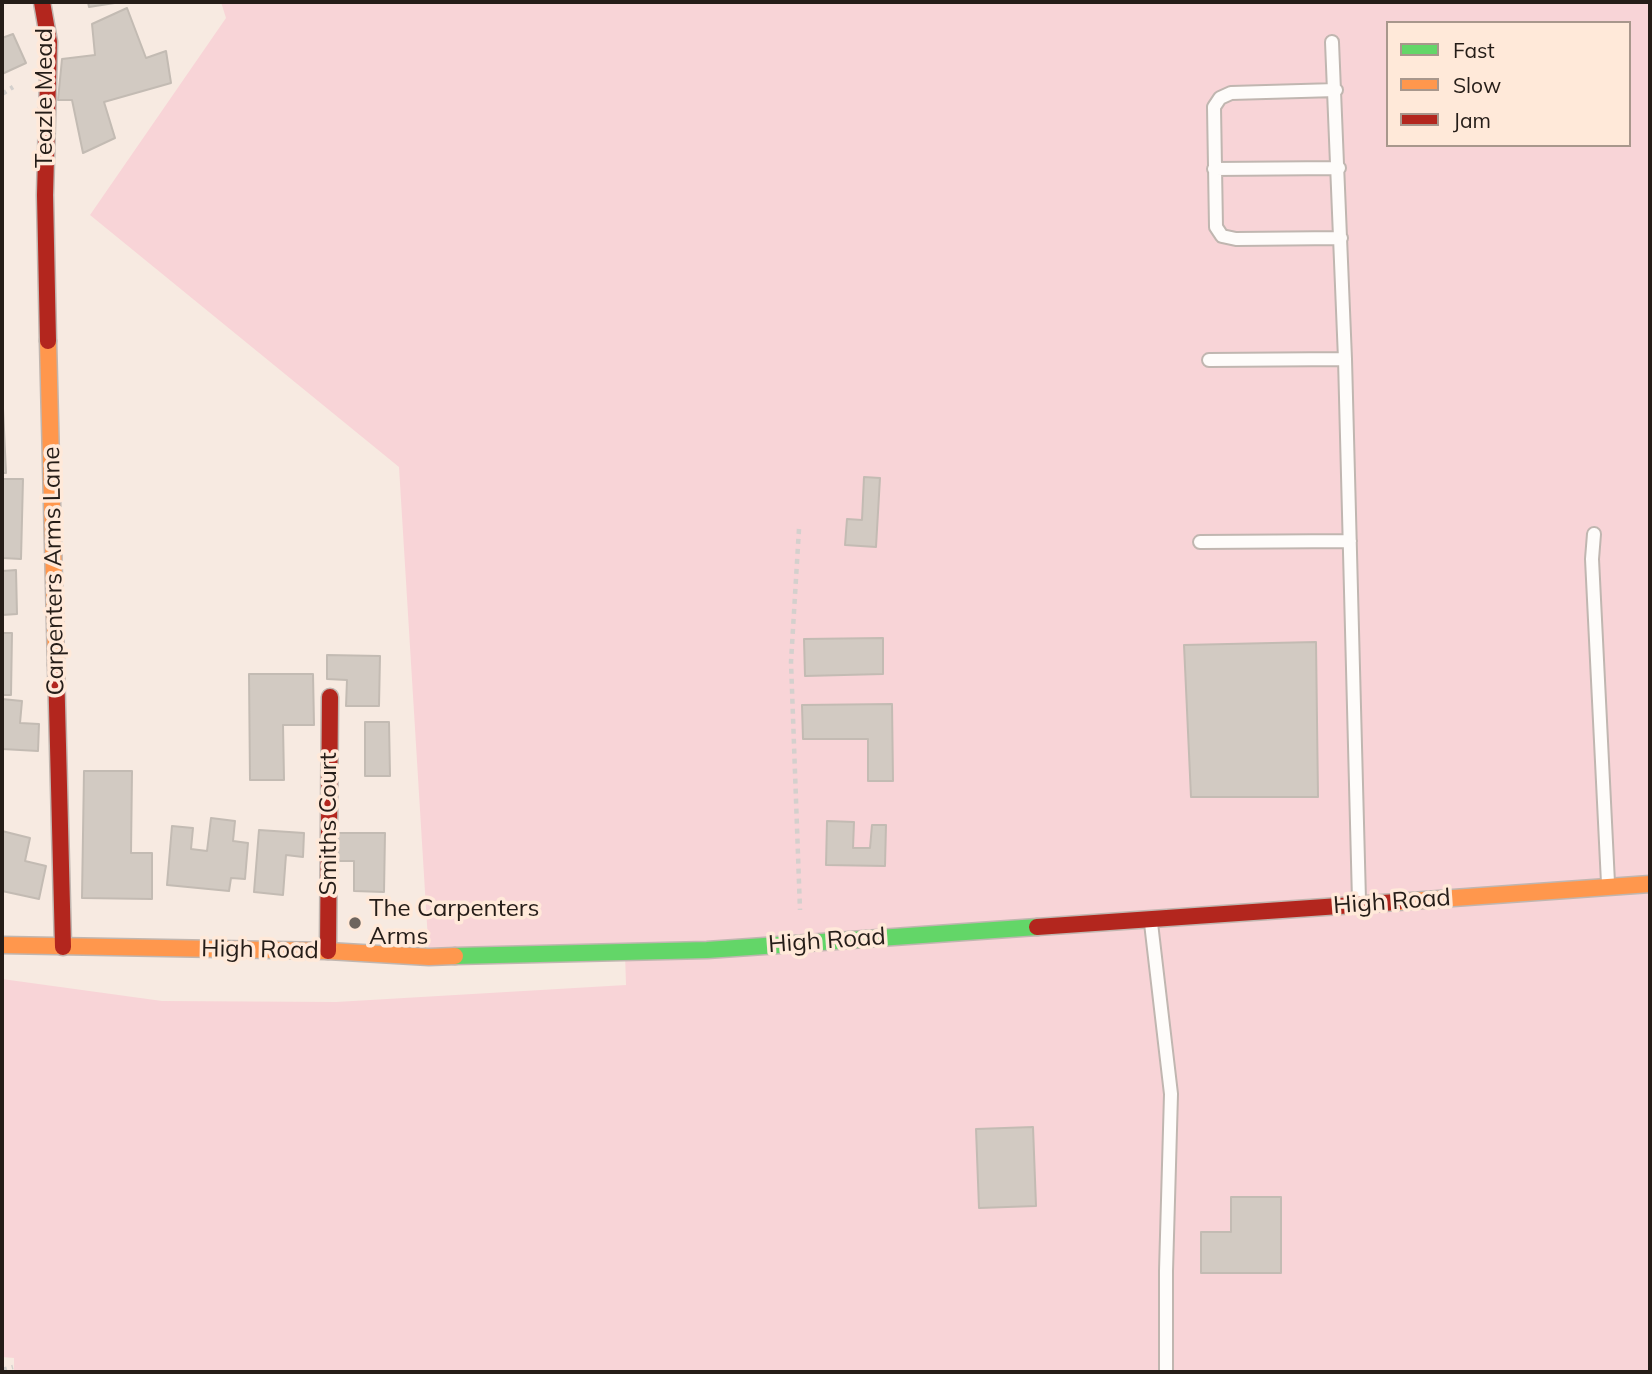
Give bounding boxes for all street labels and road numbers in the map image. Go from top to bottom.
street label: Teazle Mead [31,28,59,168]
street label: Carpenters Arms Lane [37,446,71,696]
street label: Smiths Court [315,752,343,896]
street label: High Road [1332,884,1452,920]
street label: High Road [767,923,887,959]
street label: High Road [201,935,319,965]

